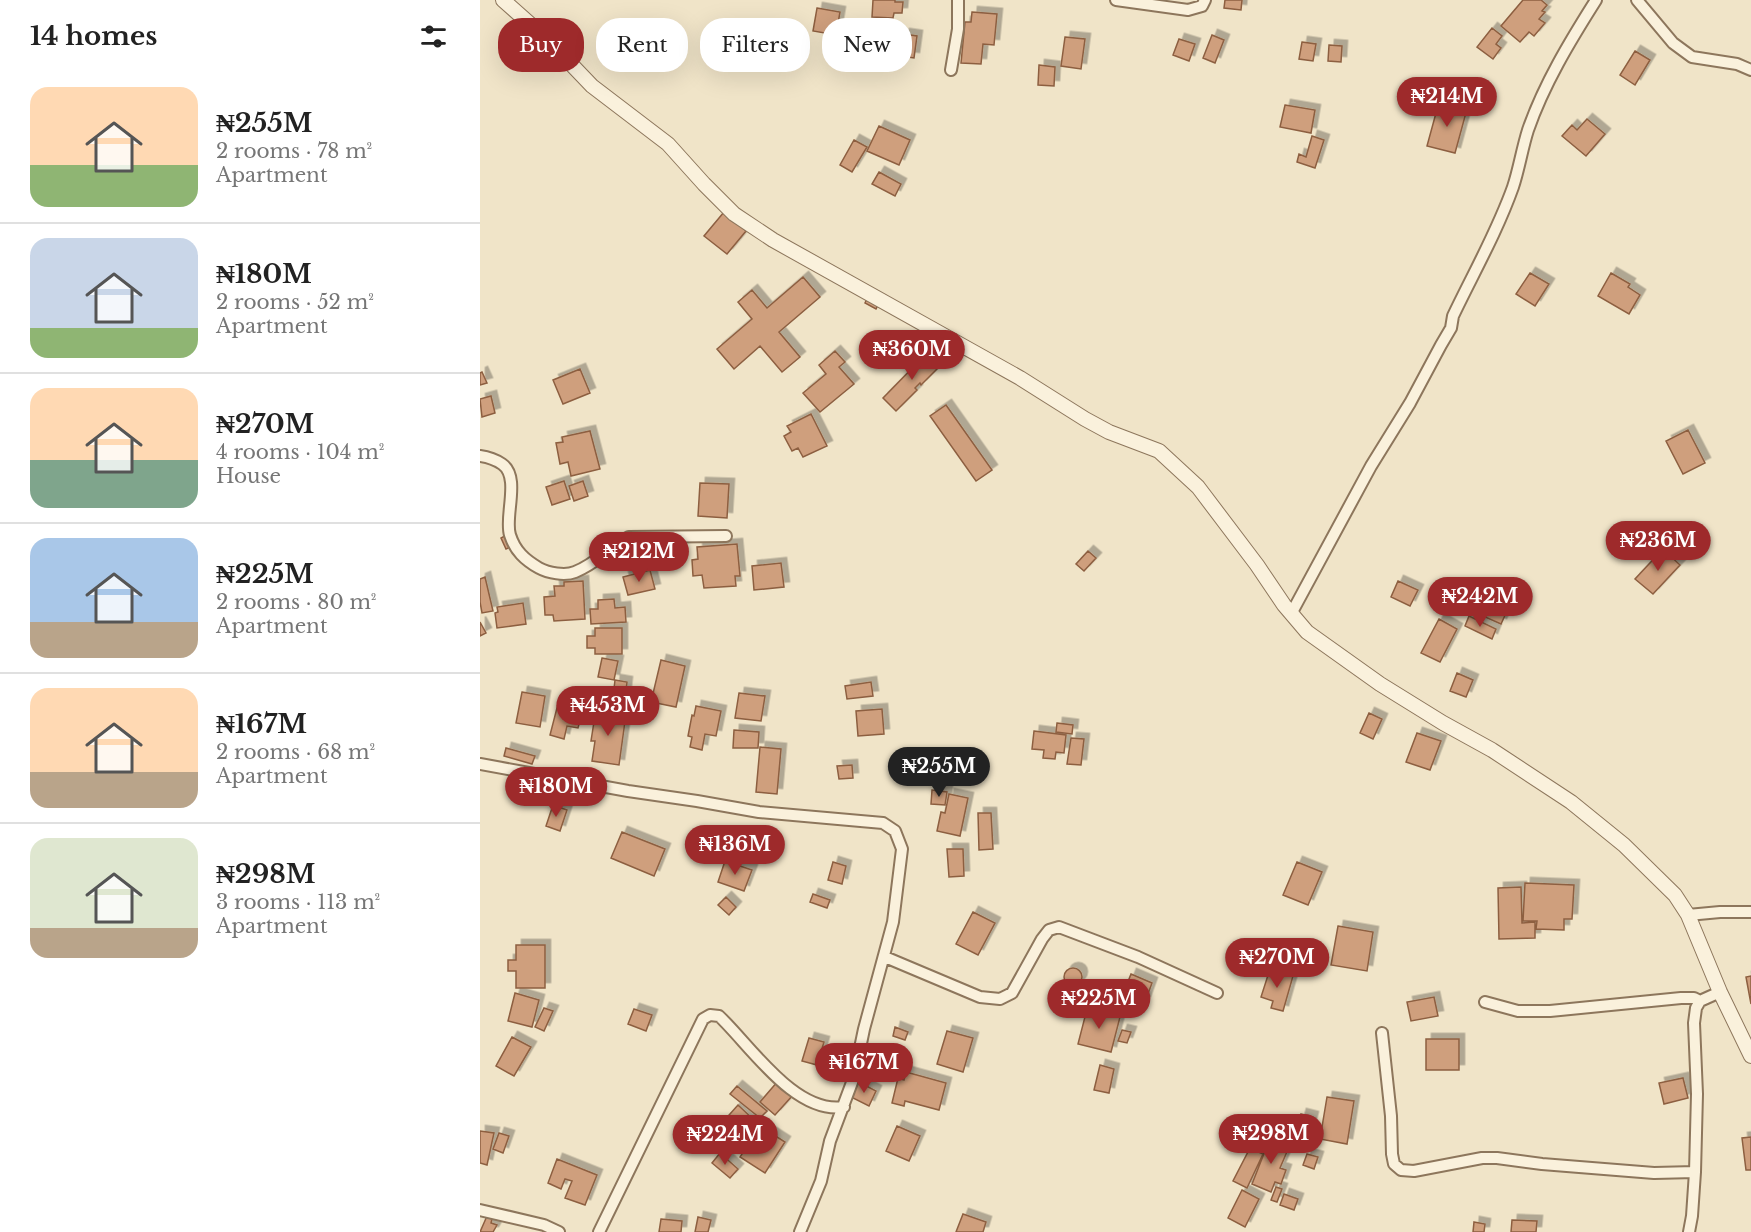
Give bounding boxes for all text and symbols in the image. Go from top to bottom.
chip: Buy [498,18,584,72]
chip: Rent [596,18,688,72]
chip: Filters [700,18,810,72]
chip: New [822,18,912,72]
text: 14 homes [30,20,157,52]
icon: filters [417,20,450,53]
pin: ₦214M [1405,77,1489,128]
text: ₦214M [1411,84,1483,108]
text: ₦255M [216,107,312,139]
icon: home [78,111,150,183]
text: 2 rooms · 78 m² [216,139,372,163]
text: Apartment [216,163,327,187]
text: ₦180M [216,258,312,290]
icon: home [78,262,150,334]
text: 2 rooms · 52 m² [216,290,374,314]
text: Apartment [216,314,327,338]
pin: ₦360M [870,330,954,381]
text: ₦360M [873,337,951,361]
text: ₦270M [216,408,314,440]
icon: home [78,412,150,484]
text: 4 rooms · 104 m² [216,440,384,464]
text: House [216,464,281,488]
pin: ₦236M [1616,521,1700,572]
text: ₦236M [1620,528,1696,552]
pin: ₦212M [597,532,681,583]
text: ₦212M [603,539,675,563]
text: ₦225M [216,558,314,590]
icon: home [78,562,150,634]
pin: ₦242M [1438,577,1522,628]
text: ₦242M [1442,584,1518,608]
text: 2 rooms · 80 m² [216,590,377,614]
text: Apartment [216,614,327,638]
pin: ₦453M [566,686,650,737]
text: ₦453M [570,693,646,717]
text: ₦167M [216,708,307,740]
icon: home [78,712,150,784]
text: 2 rooms · 68 m² [216,740,375,764]
pin: ₦255M [897,747,981,798]
text: ₦255M [902,754,976,778]
text: Apartment [216,764,327,788]
pin: ₦180M [514,767,598,818]
text: ₦180M [519,774,593,798]
pin: ₦136M [693,825,777,876]
text: ₦136M [699,832,771,856]
text: ₦298M [216,858,316,890]
icon: home [78,862,150,934]
text: 3 rooms · 113 m² [216,890,380,914]
text: Apartment [216,914,327,938]
pin: ₦270M [1235,938,1319,989]
text: ₦270M [1239,945,1315,969]
pin: ₦225M [1057,979,1141,1030]
text: ₦225M [1061,986,1137,1010]
pin: ₦167M [822,1043,906,1094]
text: ₦167M [829,1050,899,1074]
pin: ₦298M [1229,1114,1313,1165]
pin: ₦224M [683,1115,767,1166]
text: ₦298M [1233,1121,1309,1145]
text: ₦224M [687,1122,763,1146]

